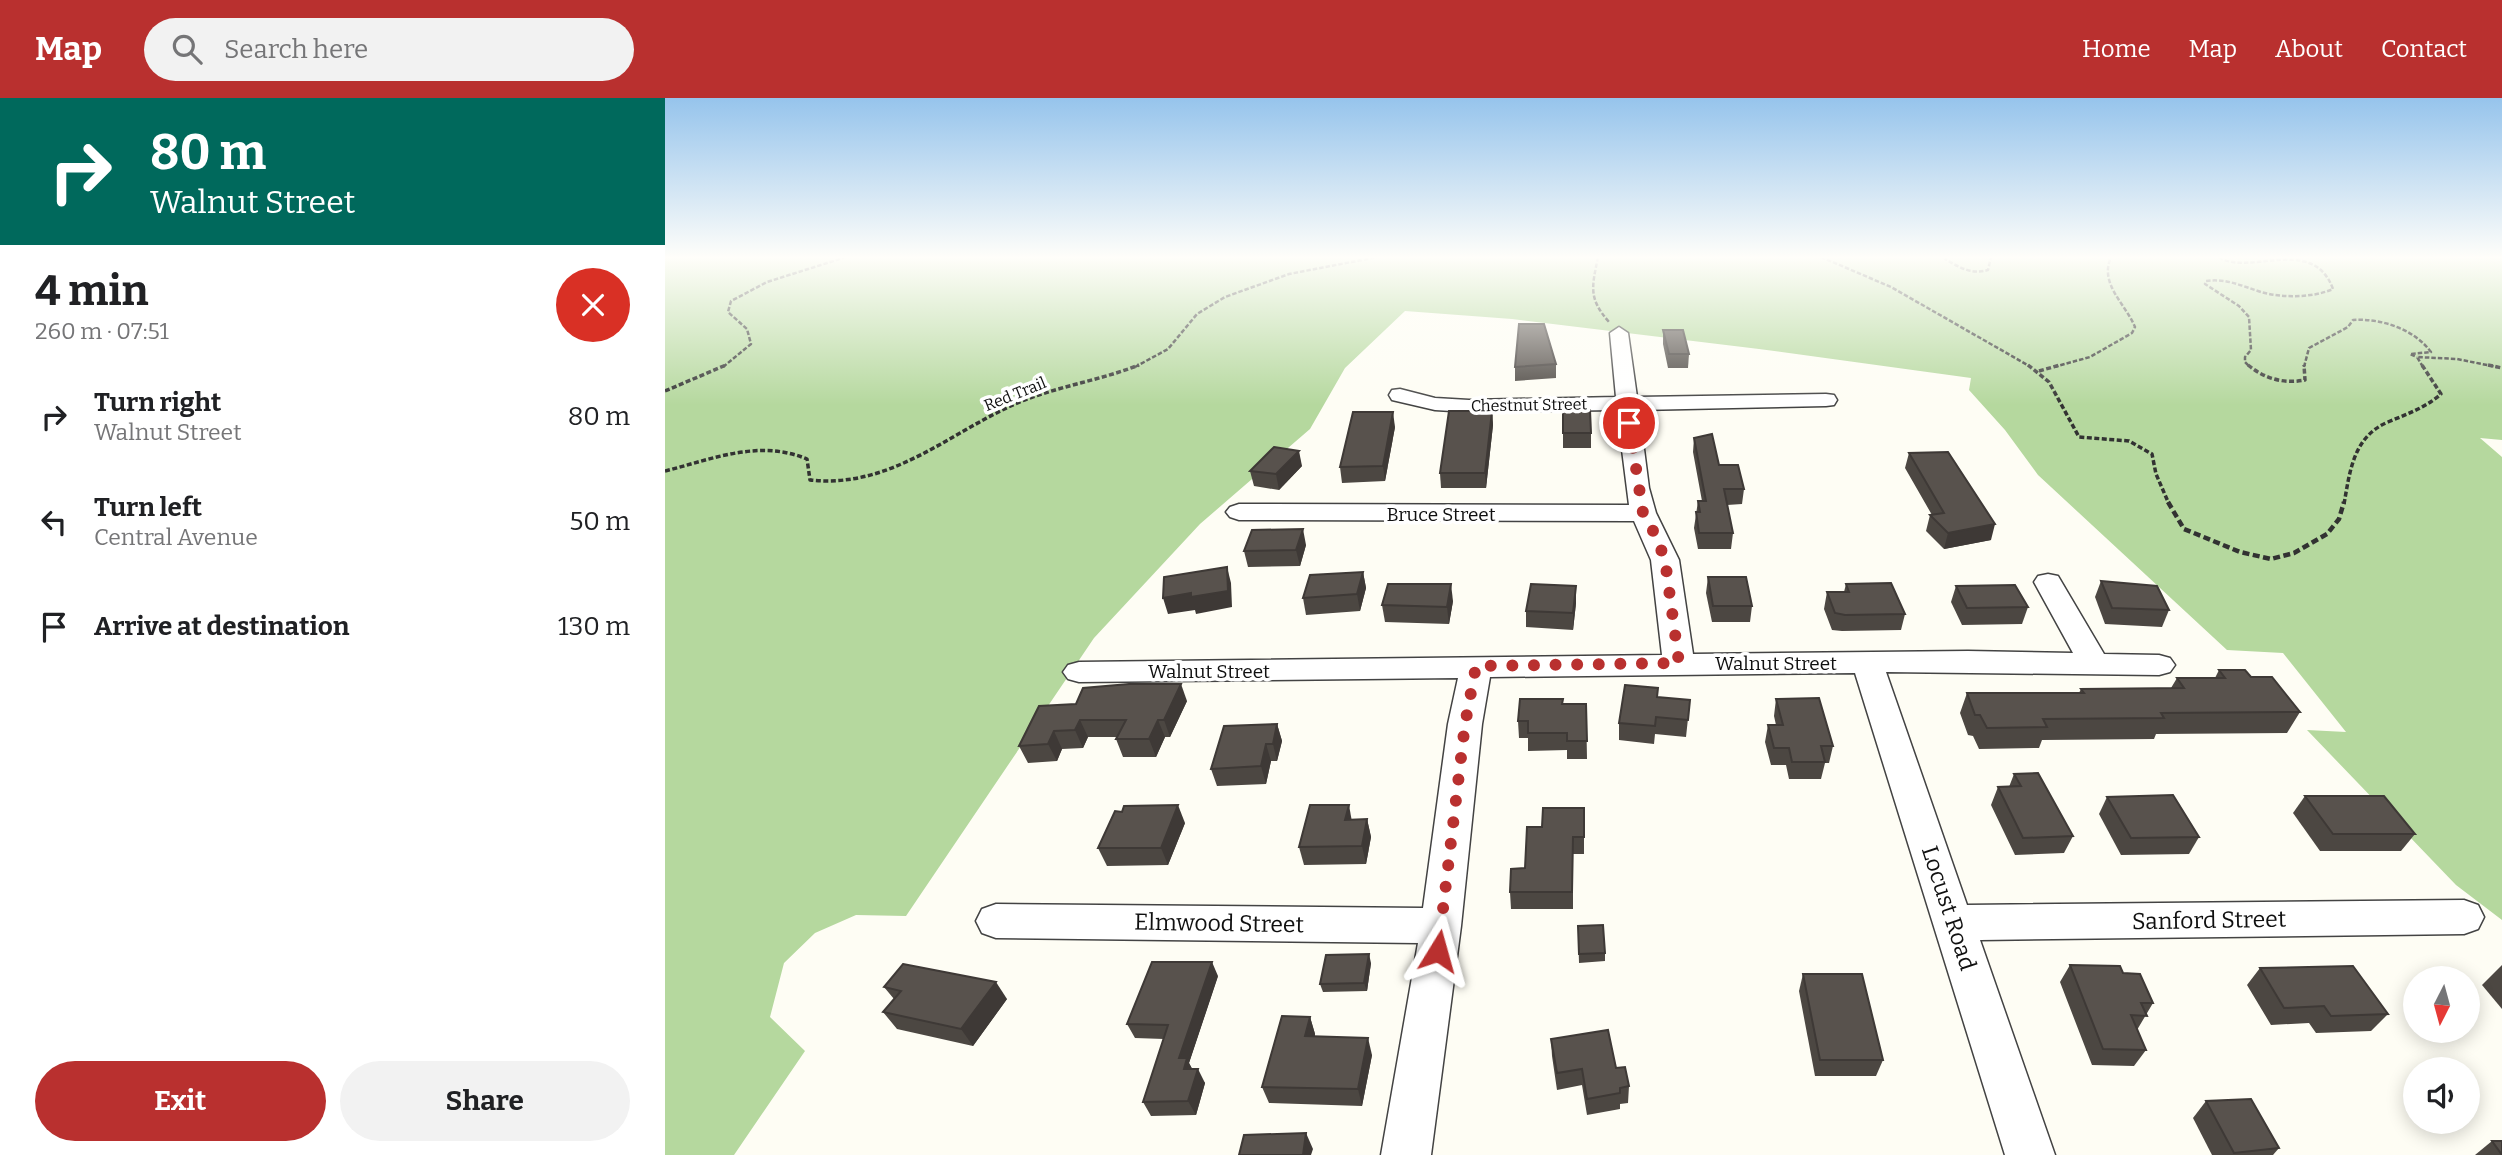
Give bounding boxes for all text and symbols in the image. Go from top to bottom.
search box [144,18,634,81]
text: Map [35,29,102,69]
icon: search [168,30,206,68]
text: Search here [224,34,368,65]
text: Home [2082,35,2151,63]
text: Map [2189,35,2237,63]
text: About [2275,35,2343,63]
text: Contact [2381,35,2467,63]
text: 80 m [150,123,266,182]
icon: right [35,126,126,217]
text: Walnut Street [150,183,355,221]
text: 4 min [35,266,149,316]
button: close [556,268,630,342]
text: 260 m · 07:51 [35,317,169,345]
street label: Red Trail [981,373,1049,415]
text: Turn right [94,387,221,418]
pin [1599,393,1659,453]
street label: Chestnut Street [1471,394,1587,416]
icon: right [35,398,73,436]
text: 80 m [568,401,630,432]
icon: arrive [1610,404,1648,442]
text: Walnut Street [94,418,242,446]
text: Turn left [94,492,202,523]
icon: left [35,503,73,541]
street label: Bruce Street [1386,503,1496,526]
text: 50 m [569,506,630,537]
text: Central Avenue [94,523,258,551]
icon: arrive [35,608,73,646]
text: Arrive at destination [94,611,349,642]
text: 130 m [558,611,630,642]
street label: Walnut Street [1715,652,1837,675]
street label: Walnut Street [1148,660,1270,683]
street label: Locust Road [1916,842,1982,974]
street label: Sanford Street [2132,905,2286,935]
street label: Elmwood Street [1134,908,1304,938]
position arrow [1401,914,1475,988]
north arrow [2403,966,2480,1043]
map controls [2403,966,2480,1134]
button: sound [2403,1057,2480,1134]
button: Exit [35,1061,326,1141]
button: Share [340,1061,630,1141]

